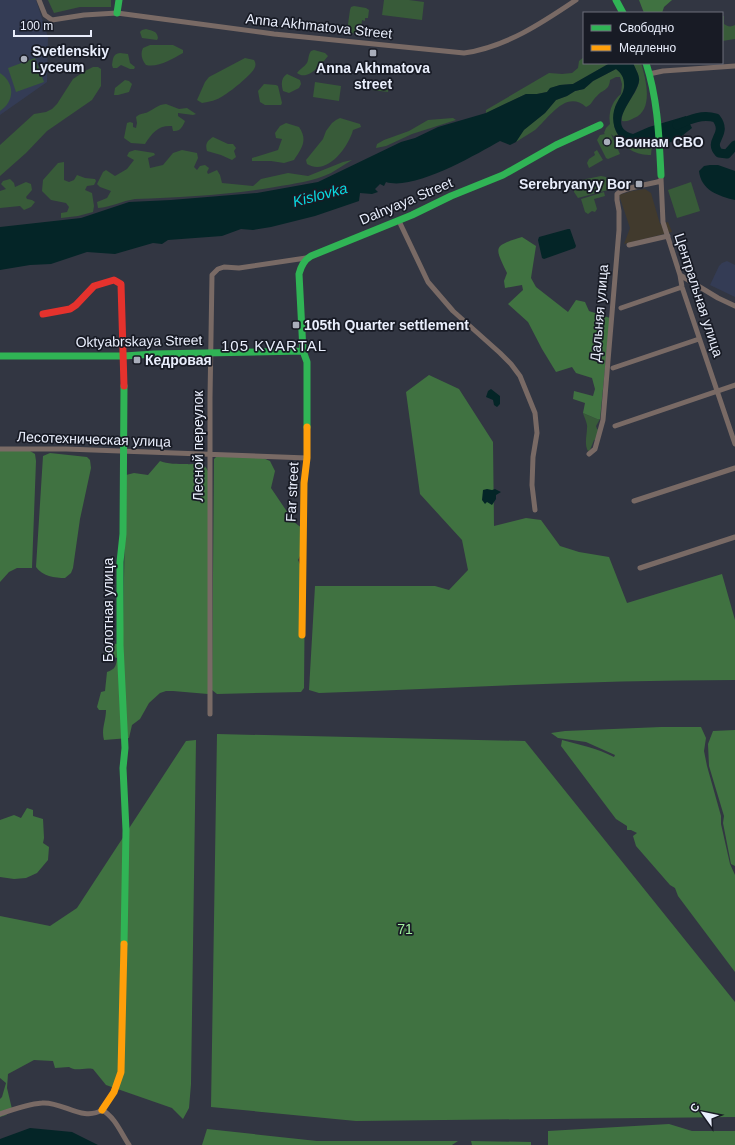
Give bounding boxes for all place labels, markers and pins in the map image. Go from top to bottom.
place label: Svetlenskiy Lyceum [32,43,109,75]
marker: Anna Akhmatova street [368,48,378,58]
marker: Svetlenskiy Lyceum [19,54,29,64]
place label: Anna Akhmatova street [316,60,430,92]
place label: Воинам СВО [615,134,704,150]
marker: Воинам СВО [602,137,612,147]
place label: Serebryanyy Bor [519,176,632,192]
marker: Serebryanyy Bor [634,179,644,189]
place label: 105th Quarter settlement [304,317,469,333]
marker: 105th Quarter settlement [291,320,301,330]
place label: Кедровая [145,352,212,368]
marker: Кедровая [132,355,142,365]

